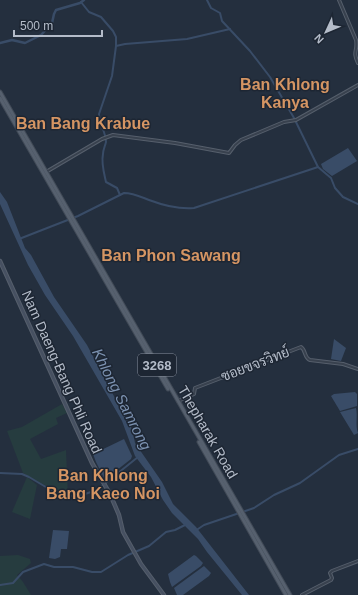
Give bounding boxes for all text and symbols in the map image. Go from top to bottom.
scale bar [14,12,102,38]
north arrow [306,12,346,52]
text: 500 m [20,19,53,33]
text: N [312,32,326,46]
district label: Ban Khlong Kanya [240,76,330,111]
district label: Ban Bang Krabue [16,115,150,132]
district label: Ban Phon Sawang [101,247,241,264]
street label: Nam Daeng-Bang Phli Road [19,288,105,456]
street label: ซอยขจรวิทย์ [218,343,292,384]
water label: Khlong Samrong [89,345,155,453]
road number: 3268 [138,354,176,376]
street label: Thepharak Road [175,383,241,481]
district label: Ban Khlong Bang Kaeo Noi [46,467,160,502]

